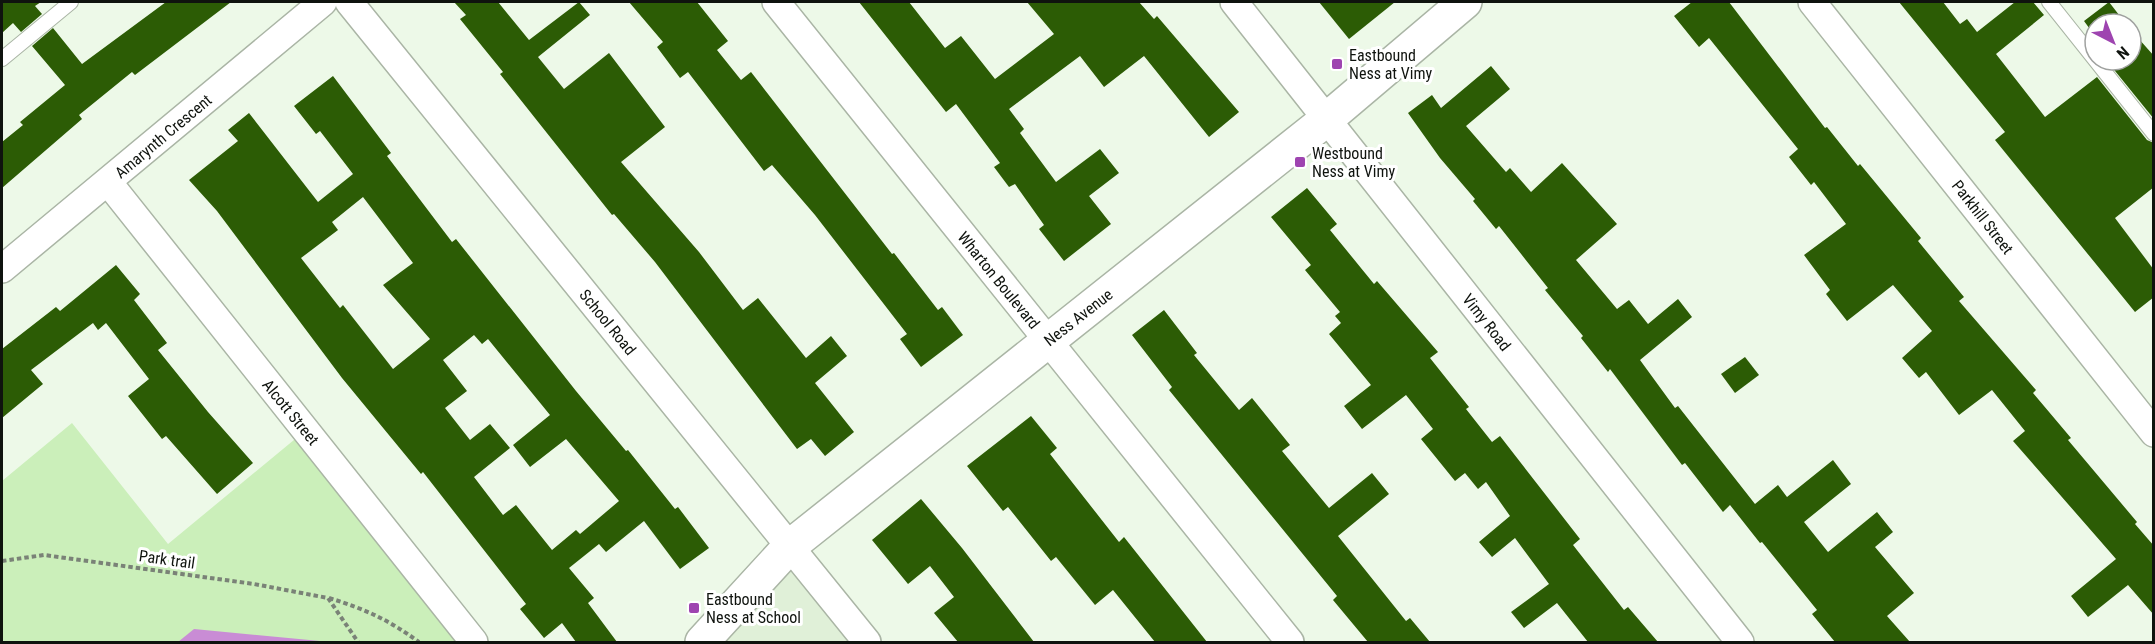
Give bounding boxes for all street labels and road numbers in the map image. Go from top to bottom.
street label: Amarynth Crescent [111,90,216,182]
street label: Parkhill Street [1948,177,2017,258]
street label: Wharton Boulevard [954,228,1044,333]
street label: Ness Avenue [1040,285,1116,350]
street label: School Road [575,286,640,359]
street label: Vimy Road [1458,290,1515,355]
street label: Alcott Street [258,376,323,449]
street label: Park trail [138,546,196,573]

